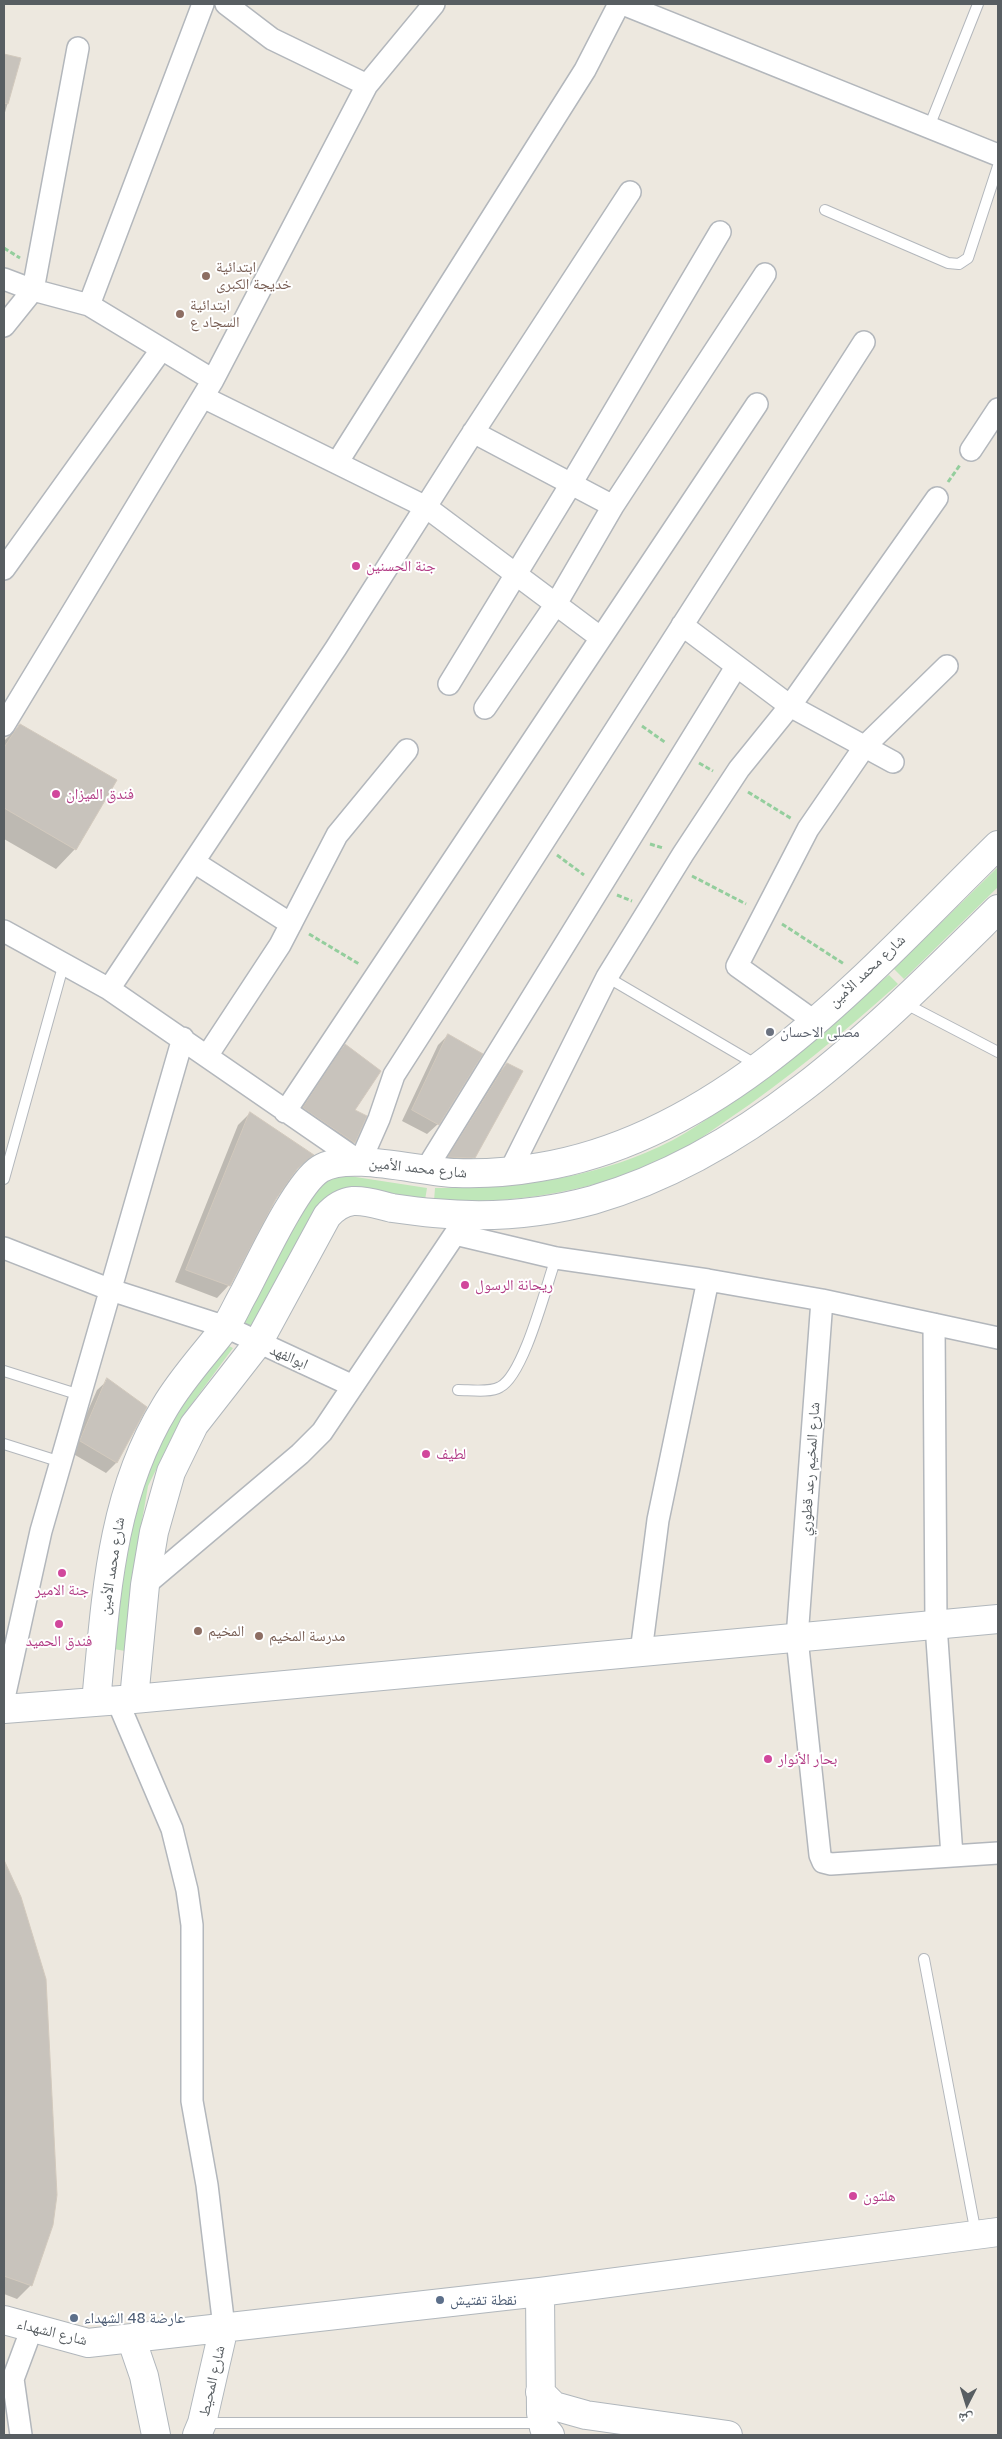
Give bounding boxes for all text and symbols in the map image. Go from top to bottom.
place label: ابتدائية خديجة الكبرى [216,258,292,293]
marker: ابتدائية خديجة الكبرى [200,270,212,282]
place label: ابتدائية السجاد ع [190,296,239,331]
marker: ابتدائية السجاد ع [174,308,186,320]
place label: جنة الحسنين [366,557,436,575]
marker: جنة الحسنين [350,560,362,572]
place label: فندق الميزان [66,785,134,803]
marker: فندق الميزان [50,788,62,800]
street label: شارع محمد الأمين [825,931,909,1011]
place label: مصلى الاحسان [780,1023,860,1041]
marker: مصلى الاحسان [764,1026,776,1038]
street label: شارع محمد الأمين [368,1154,468,1182]
place label: ريحانة الرسول [475,1276,553,1294]
marker: ريحانة الرسول [459,1279,471,1291]
street label: ابوالفهد [267,1341,311,1373]
street label: شارع المخيم رعد قطوري [796,1401,824,1537]
place label: لطيف [436,1445,466,1463]
marker: لطيف [420,1448,432,1460]
street label: شارع محمد الأمين [95,1516,129,1616]
marker: جنة الامير [56,1567,68,1579]
place label: جنة الامير [35,1581,89,1599]
marker: فندق الحميد [53,1618,65,1630]
place label: المخيم [208,1622,244,1640]
marker: المخيم [192,1625,204,1637]
place label: مدرسة المخيم [269,1627,345,1645]
marker: مدرسة المخيم [253,1630,265,1642]
place label: فندق الحميد [26,1632,92,1650]
place label: بحار الأنوار [778,1750,837,1768]
marker: بحار الأنوار [762,1753,774,1765]
place label: هلتون [863,2187,896,2205]
marker: هلتون [847,2190,859,2202]
place label: نقطة تفتيش [450,2291,517,2309]
marker: نقطة تفتيش [434,2294,446,2306]
place label: عارضة 48 الشهداء [84,2309,185,2327]
marker: عارضة 48 الشهداء [68,2312,80,2324]
street label: شارع الشهداء [15,2315,89,2349]
street label: شارع المحيط [195,2344,229,2418]
north arrow [942,2379,992,2429]
text: ش [958,2410,974,2429]

